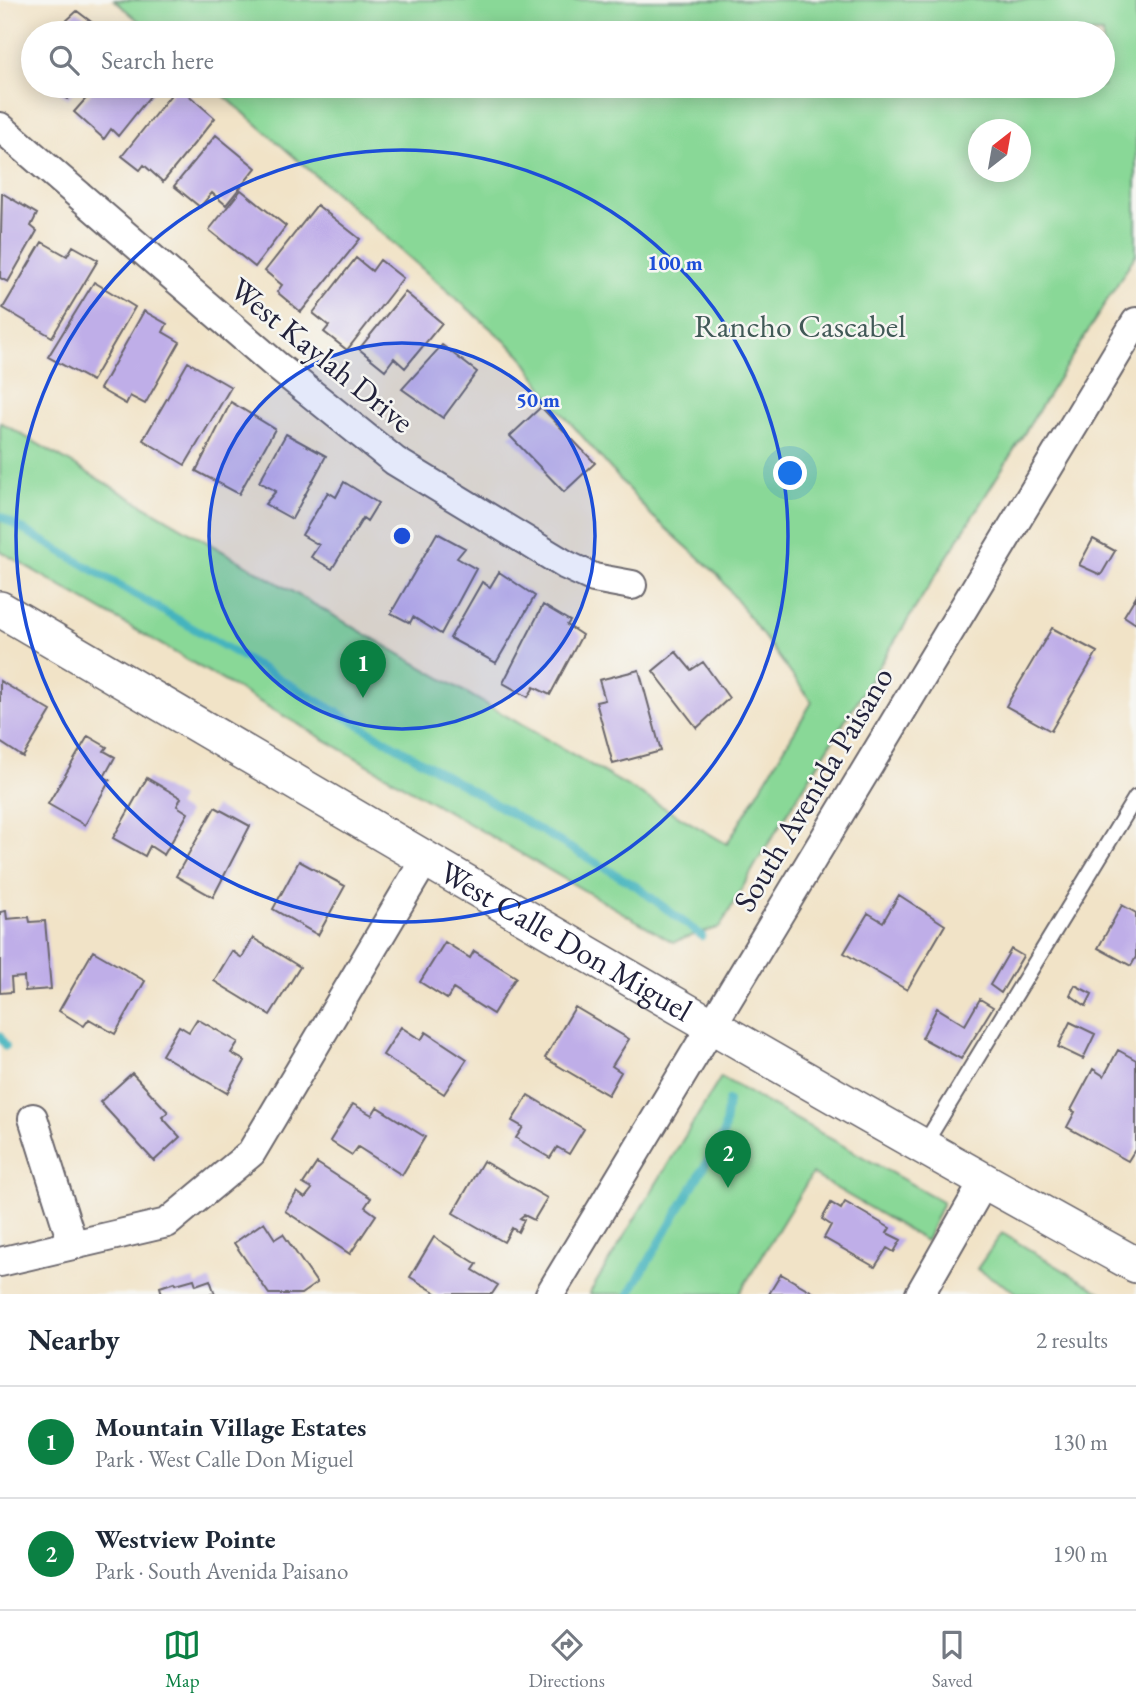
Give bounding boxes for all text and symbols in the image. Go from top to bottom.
search box [21,21,1115,98]
icon: search [45,41,83,79]
text: Search here [101,43,214,77]
north arrow [968,119,1031,182]
text: 100 m [647,249,703,276]
street label: West Kaylah Drive [221,268,423,442]
park label: Rancho Cascabel [694,305,906,347]
text: 50 m [516,386,560,413]
your location [773,456,807,490]
centre of rings [390,524,414,548]
pin: 1 [340,640,386,698]
street label: South Avenida Paisano [723,659,903,919]
street label: West Calle Don Miguel [432,851,700,1031]
pin: 2 [705,1130,751,1188]
text: Nearby [28,1320,120,1359]
text: 2 results [1036,1325,1108,1355]
text: Mountain Village Estates [95,1410,366,1444]
text: 1 [45,1427,57,1457]
text: 130 m [1052,1427,1108,1457]
text: Park · West Calle Don Miguel [95,1444,354,1474]
text: Westview Pointe [95,1522,276,1556]
text: 2 [45,1539,57,1569]
text: 190 m [1052,1539,1108,1569]
text: Park · South Avenida Paisano [95,1556,348,1586]
tab: Map [163,1626,201,1693]
tab: Directions [528,1626,605,1693]
tab: Saved [932,1626,973,1693]

